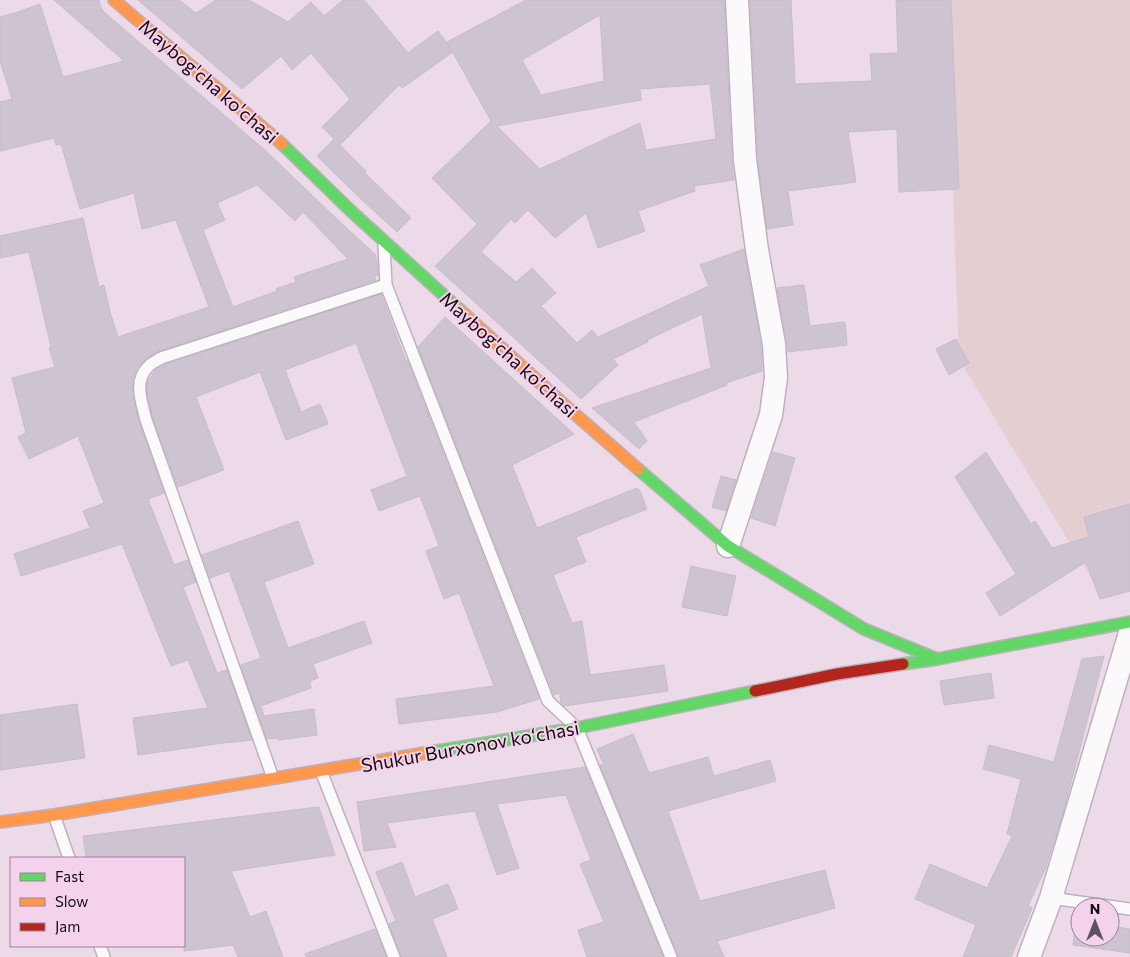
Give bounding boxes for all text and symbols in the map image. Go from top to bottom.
street label: Maybog'cha ko'chasi [135,14,283,148]
street label: Maybog'cha ko'chasi [436,286,582,422]
street label: Shukur Burxonov koʻchasi [359,715,581,777]
legend [10,857,185,947]
text: Fast [55,867,84,885]
text: Slow [55,892,88,910]
north arrow [1070,897,1120,947]
text: N [1090,900,1100,917]
text: Jam [55,917,80,935]

